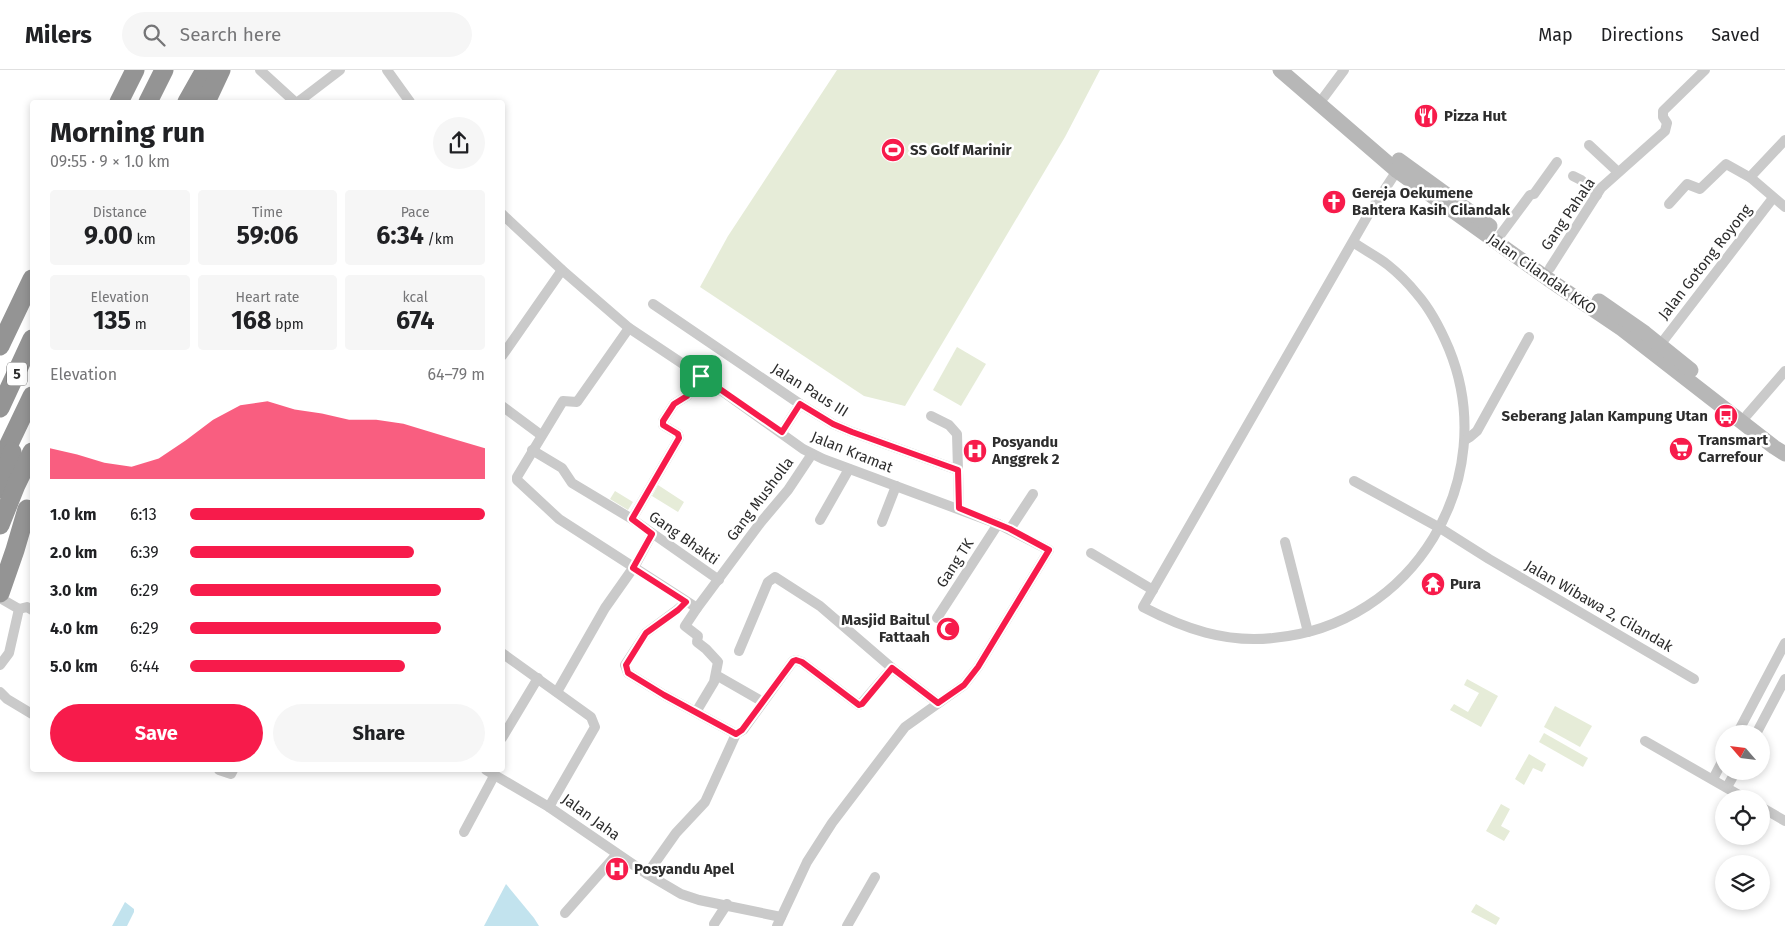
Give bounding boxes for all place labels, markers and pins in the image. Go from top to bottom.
restaurant icon: Pizza Hut [1413,103,1439,129]
place label: Pizza Hut [1444,107,1507,125]
sports icon: SS Golf Marinir [880,137,906,163]
place label: SS Golf Marinir [910,141,1012,159]
place label: Gereja Oekumene Bahtera Kasih Cilandak [1352,184,1511,219]
church icon: Gereja Oekumene Bahtera Kasih Cilandak [1321,189,1347,215]
pin [680,355,722,397]
bus stop icon: Seberang Jalan Kampung Utan [1713,403,1739,429]
place label: Seberang Jalan Kampung Utan [1502,407,1708,425]
place label: Transmart Carrefour [1698,431,1768,466]
place label: Posyandu Anggrek 2 [991,433,1060,468]
supermarket icon: Transmart Carrefour [1668,436,1694,462]
hospital icon: Posyandu Anggrek 2 [962,438,988,464]
temple icon: Pura [1420,571,1446,597]
place label: Pura [1450,575,1481,593]
place label: Masjid Baitul Fattaah [841,611,931,646]
mosque icon: Masjid Baitul Fattaah [935,616,961,642]
hospital icon: Posyandu Apel [604,856,630,882]
place label: Posyandu Apel [634,860,735,878]

